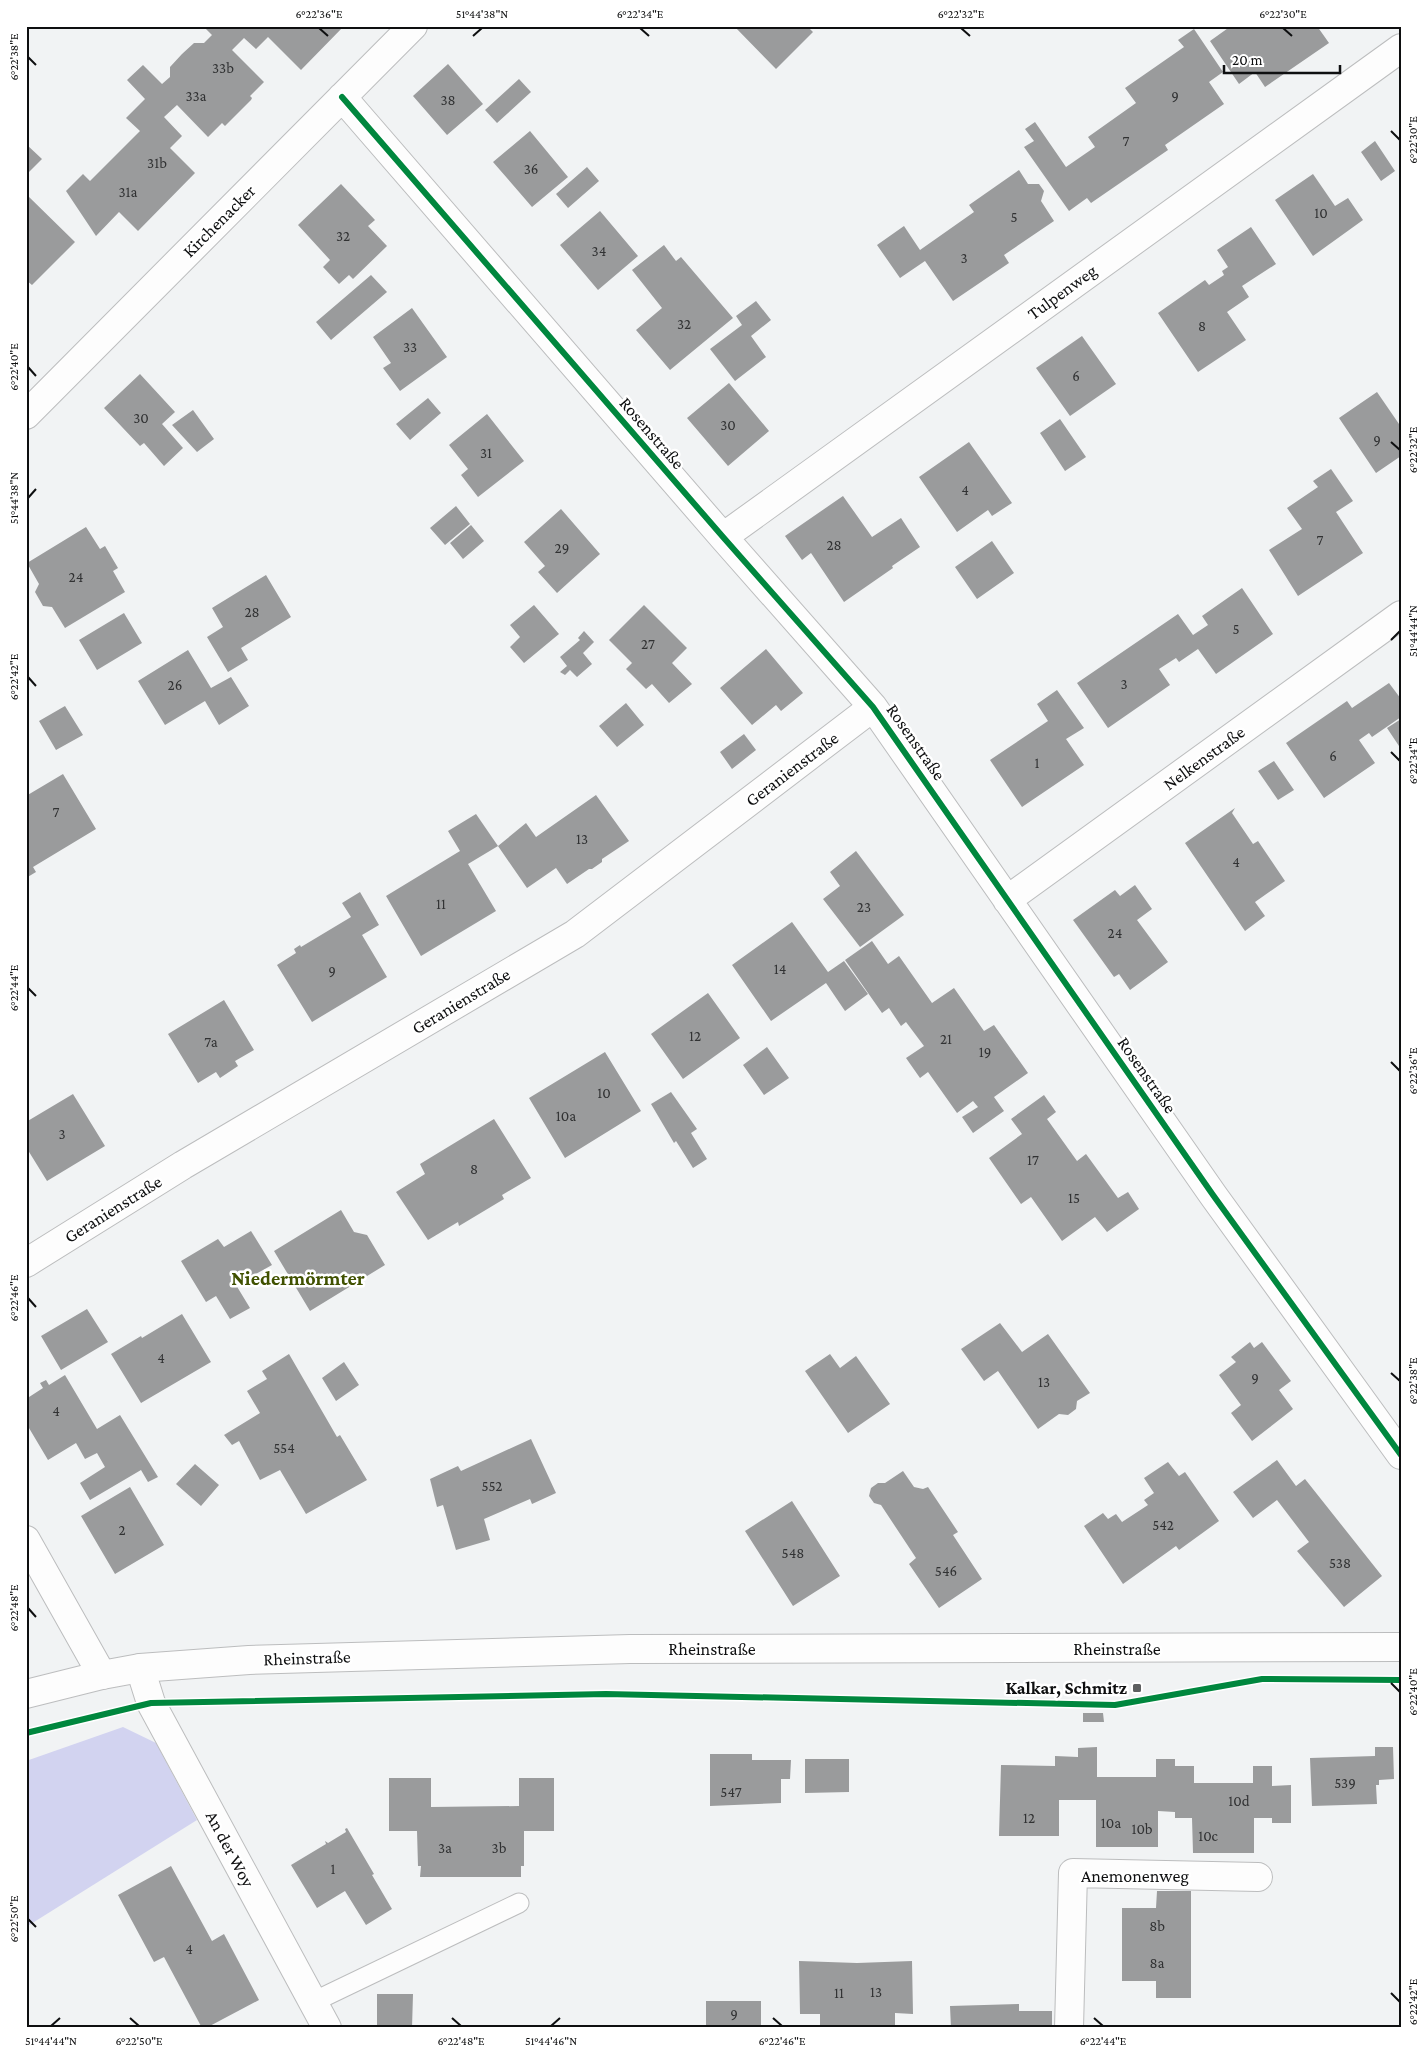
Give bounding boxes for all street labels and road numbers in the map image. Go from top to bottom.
street label: Kirchenacker [179,180,260,261]
street label: Tulpenweg [1023,260,1101,324]
street label: Rosenstraße [615,393,689,473]
street label: Rosenstraße [882,700,950,784]
street label: Nelkenstraße [1159,722,1249,794]
street label: Geranienstraße [742,728,842,810]
street label: Geranienstraße [408,964,514,1038]
street label: Rosenstraße [1113,1033,1181,1117]
street label: Geranienstraße [61,1171,165,1247]
street label: Rheinstraße [668,1639,756,1659]
street label: Rheinstraße [1073,1639,1161,1659]
street label: Rheinstraße [263,1646,351,1670]
street label: An der Woy [202,1807,259,1891]
street label: Anemonenweg [1081,1866,1189,1886]

